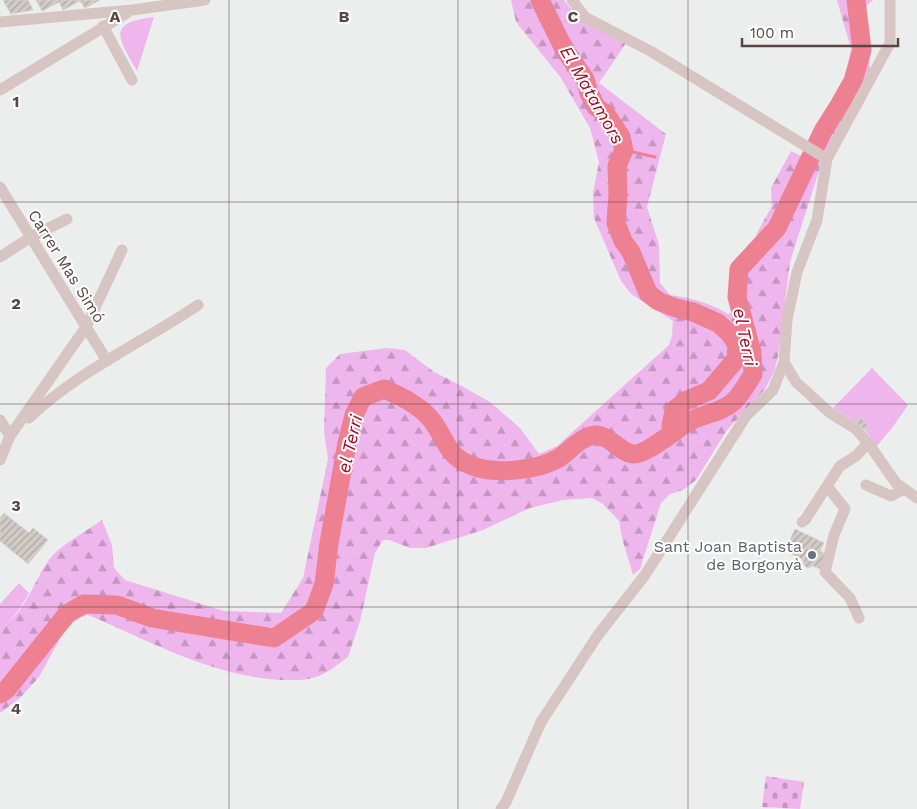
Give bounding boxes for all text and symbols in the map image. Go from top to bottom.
text: A [110,7,121,26]
text: B [339,7,350,26]
text: C [568,7,579,26]
scale bar [742,15,898,47]
text: 100 m [750,24,794,42]
water label: El Matamors [556,42,629,148]
text: 1 [13,92,19,111]
street label: Carrer Mas Simó [24,206,109,326]
text: 2 [11,294,21,313]
water label: el Terri [729,306,762,369]
water label: el Terri [333,412,367,475]
text: 3 [11,496,21,515]
place label: Sant Joan Baptista de Borgonyà [654,537,802,574]
marker: Sant Joan Baptista de Borgonyà [806,549,818,561]
text: 4 [11,699,21,718]

